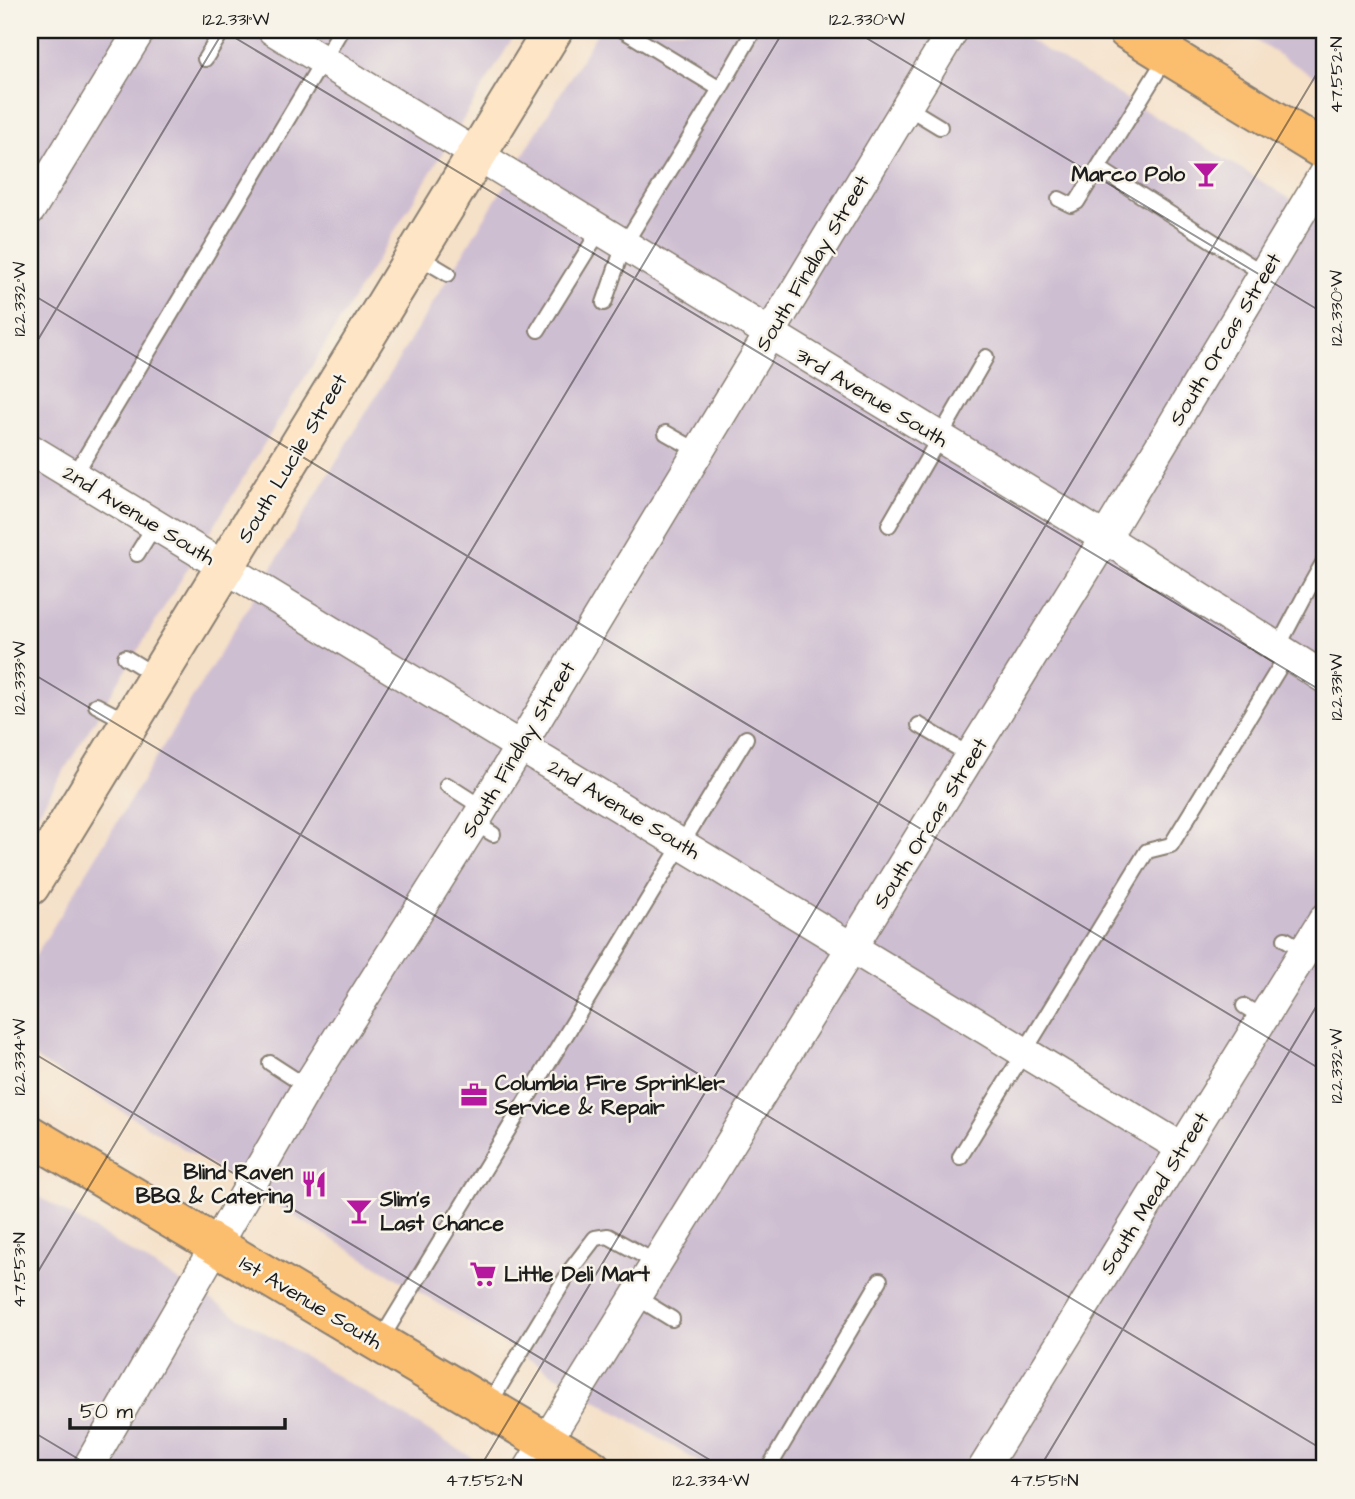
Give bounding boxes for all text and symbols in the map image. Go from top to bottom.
text: 122.331°W [203,7,270,32]
text: 122.330°W [829,7,905,32]
text: 47.552°N [1324,37,1349,113]
bar icon: Marco Polo [1191,159,1221,189]
place label: Marco Polo [1072,160,1185,189]
street label: South Findlay Street [748,169,879,358]
street label: South Orcas Street [1162,247,1289,431]
text: 122.332°W [7,261,32,336]
text: 122.330°W [1324,270,1349,346]
street label: 3rd Avenue South [790,340,954,455]
street label: South Lucile Street [230,368,355,548]
street label: 2nd Avenue South [57,458,221,573]
text: 122.333°W [7,641,32,715]
text: 122.331°W [1324,653,1349,720]
street label: South Findlay Street [454,655,585,844]
street label: South Orcas Street [866,732,995,914]
street label: 2nd Avenue South [542,752,706,867]
text: 122.334°W [7,1018,32,1095]
text: 122.332°W [1324,1028,1349,1103]
place label: Columbia Fire Sprinkler Service & Repair [494,1069,725,1123]
office icon: Columbia Fire Sprinkler Service & Repair [459,1080,489,1110]
street label: South Mead Street [1093,1106,1216,1280]
place label: Blind Raven BBQ & Catering [136,1158,293,1213]
restaurant icon: Blind Raven BBQ & Catering [299,1169,329,1199]
place label: Slim's Last Chance [379,1185,504,1238]
bar icon: Slim's Last Chance [344,1196,374,1226]
text: 47.553°N [7,1232,32,1308]
street label: 1st Avenue South [234,1248,388,1357]
supermarket icon: Little Deli Mart [468,1259,498,1289]
place label: Little Deli Mart [504,1260,650,1289]
scale bar [70,1387,285,1431]
text: 50 m [80,1397,134,1426]
text: 47.552°N [446,1468,522,1493]
text: 122.334°W [673,1468,750,1493]
text: 47.551°N [1010,1468,1078,1493]

